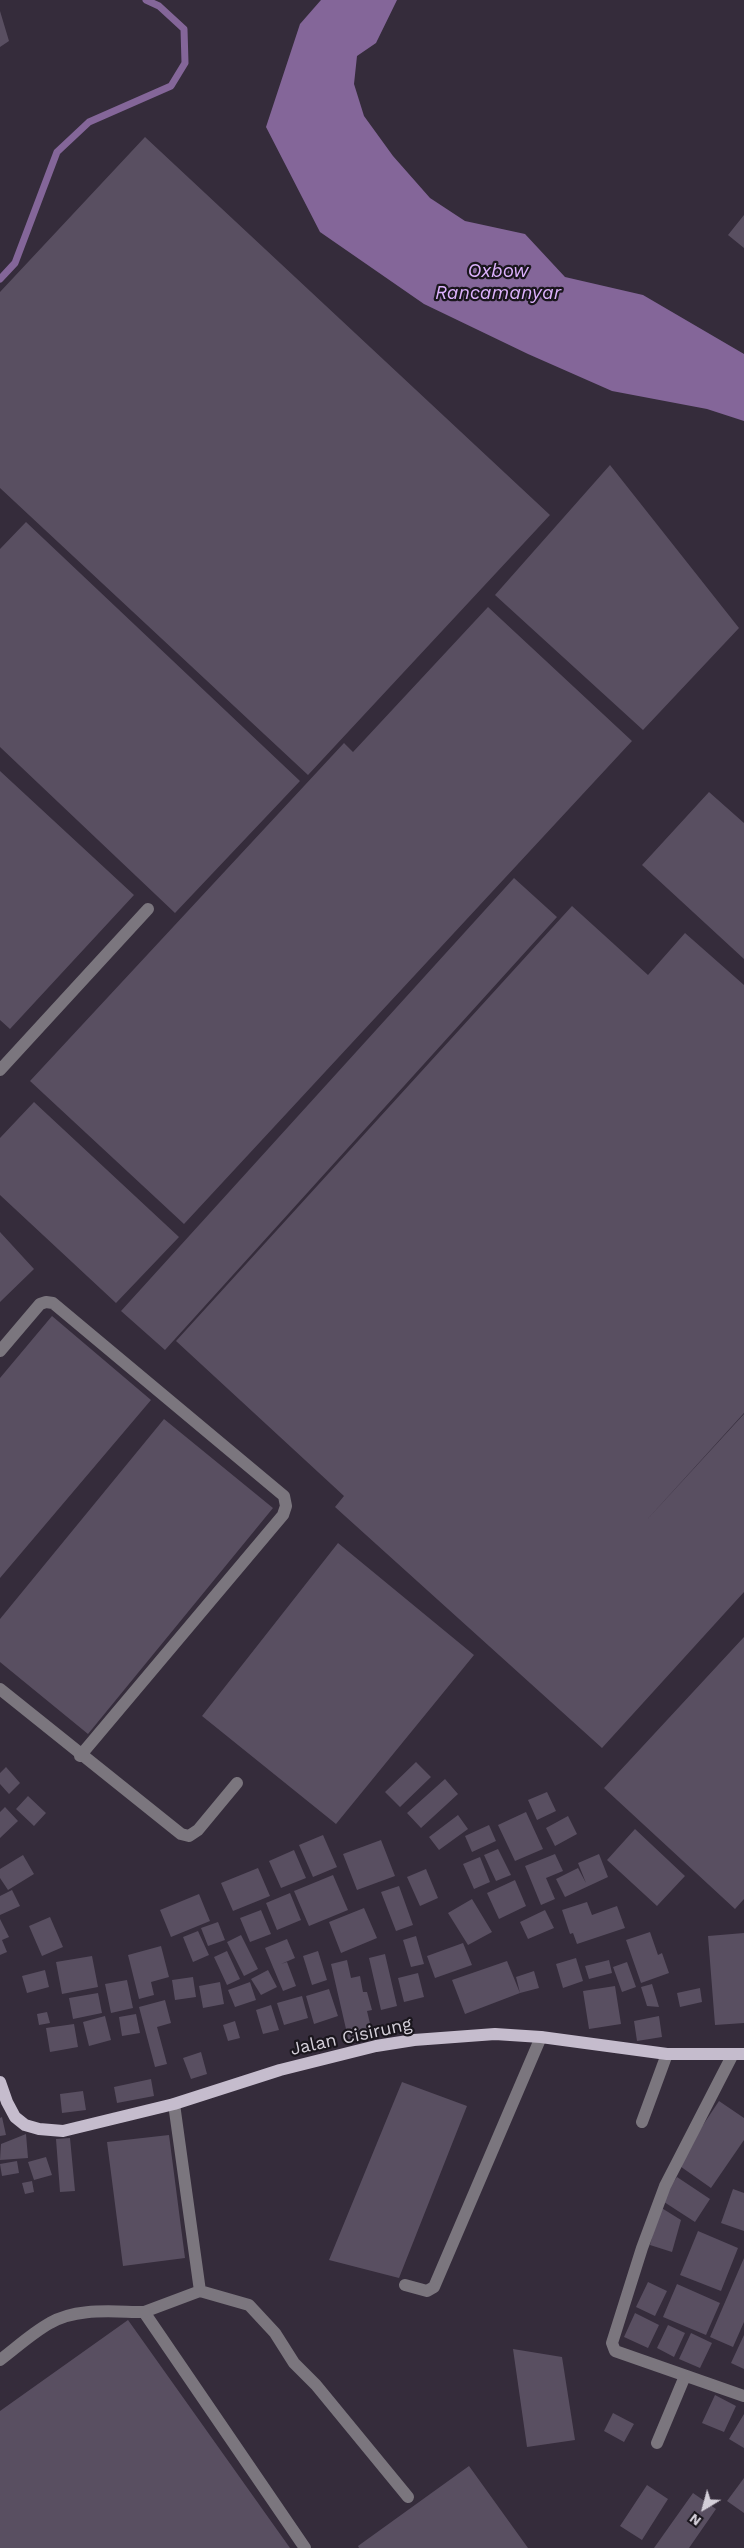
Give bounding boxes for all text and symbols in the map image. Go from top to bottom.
water label: Oxbow Rancamanyar [435,260,561,304]
street label: Jalan Cisirung [288,2014,414,2060]
north arrow [679,2483,729,2533]
text: N [686,2510,704,2529]

